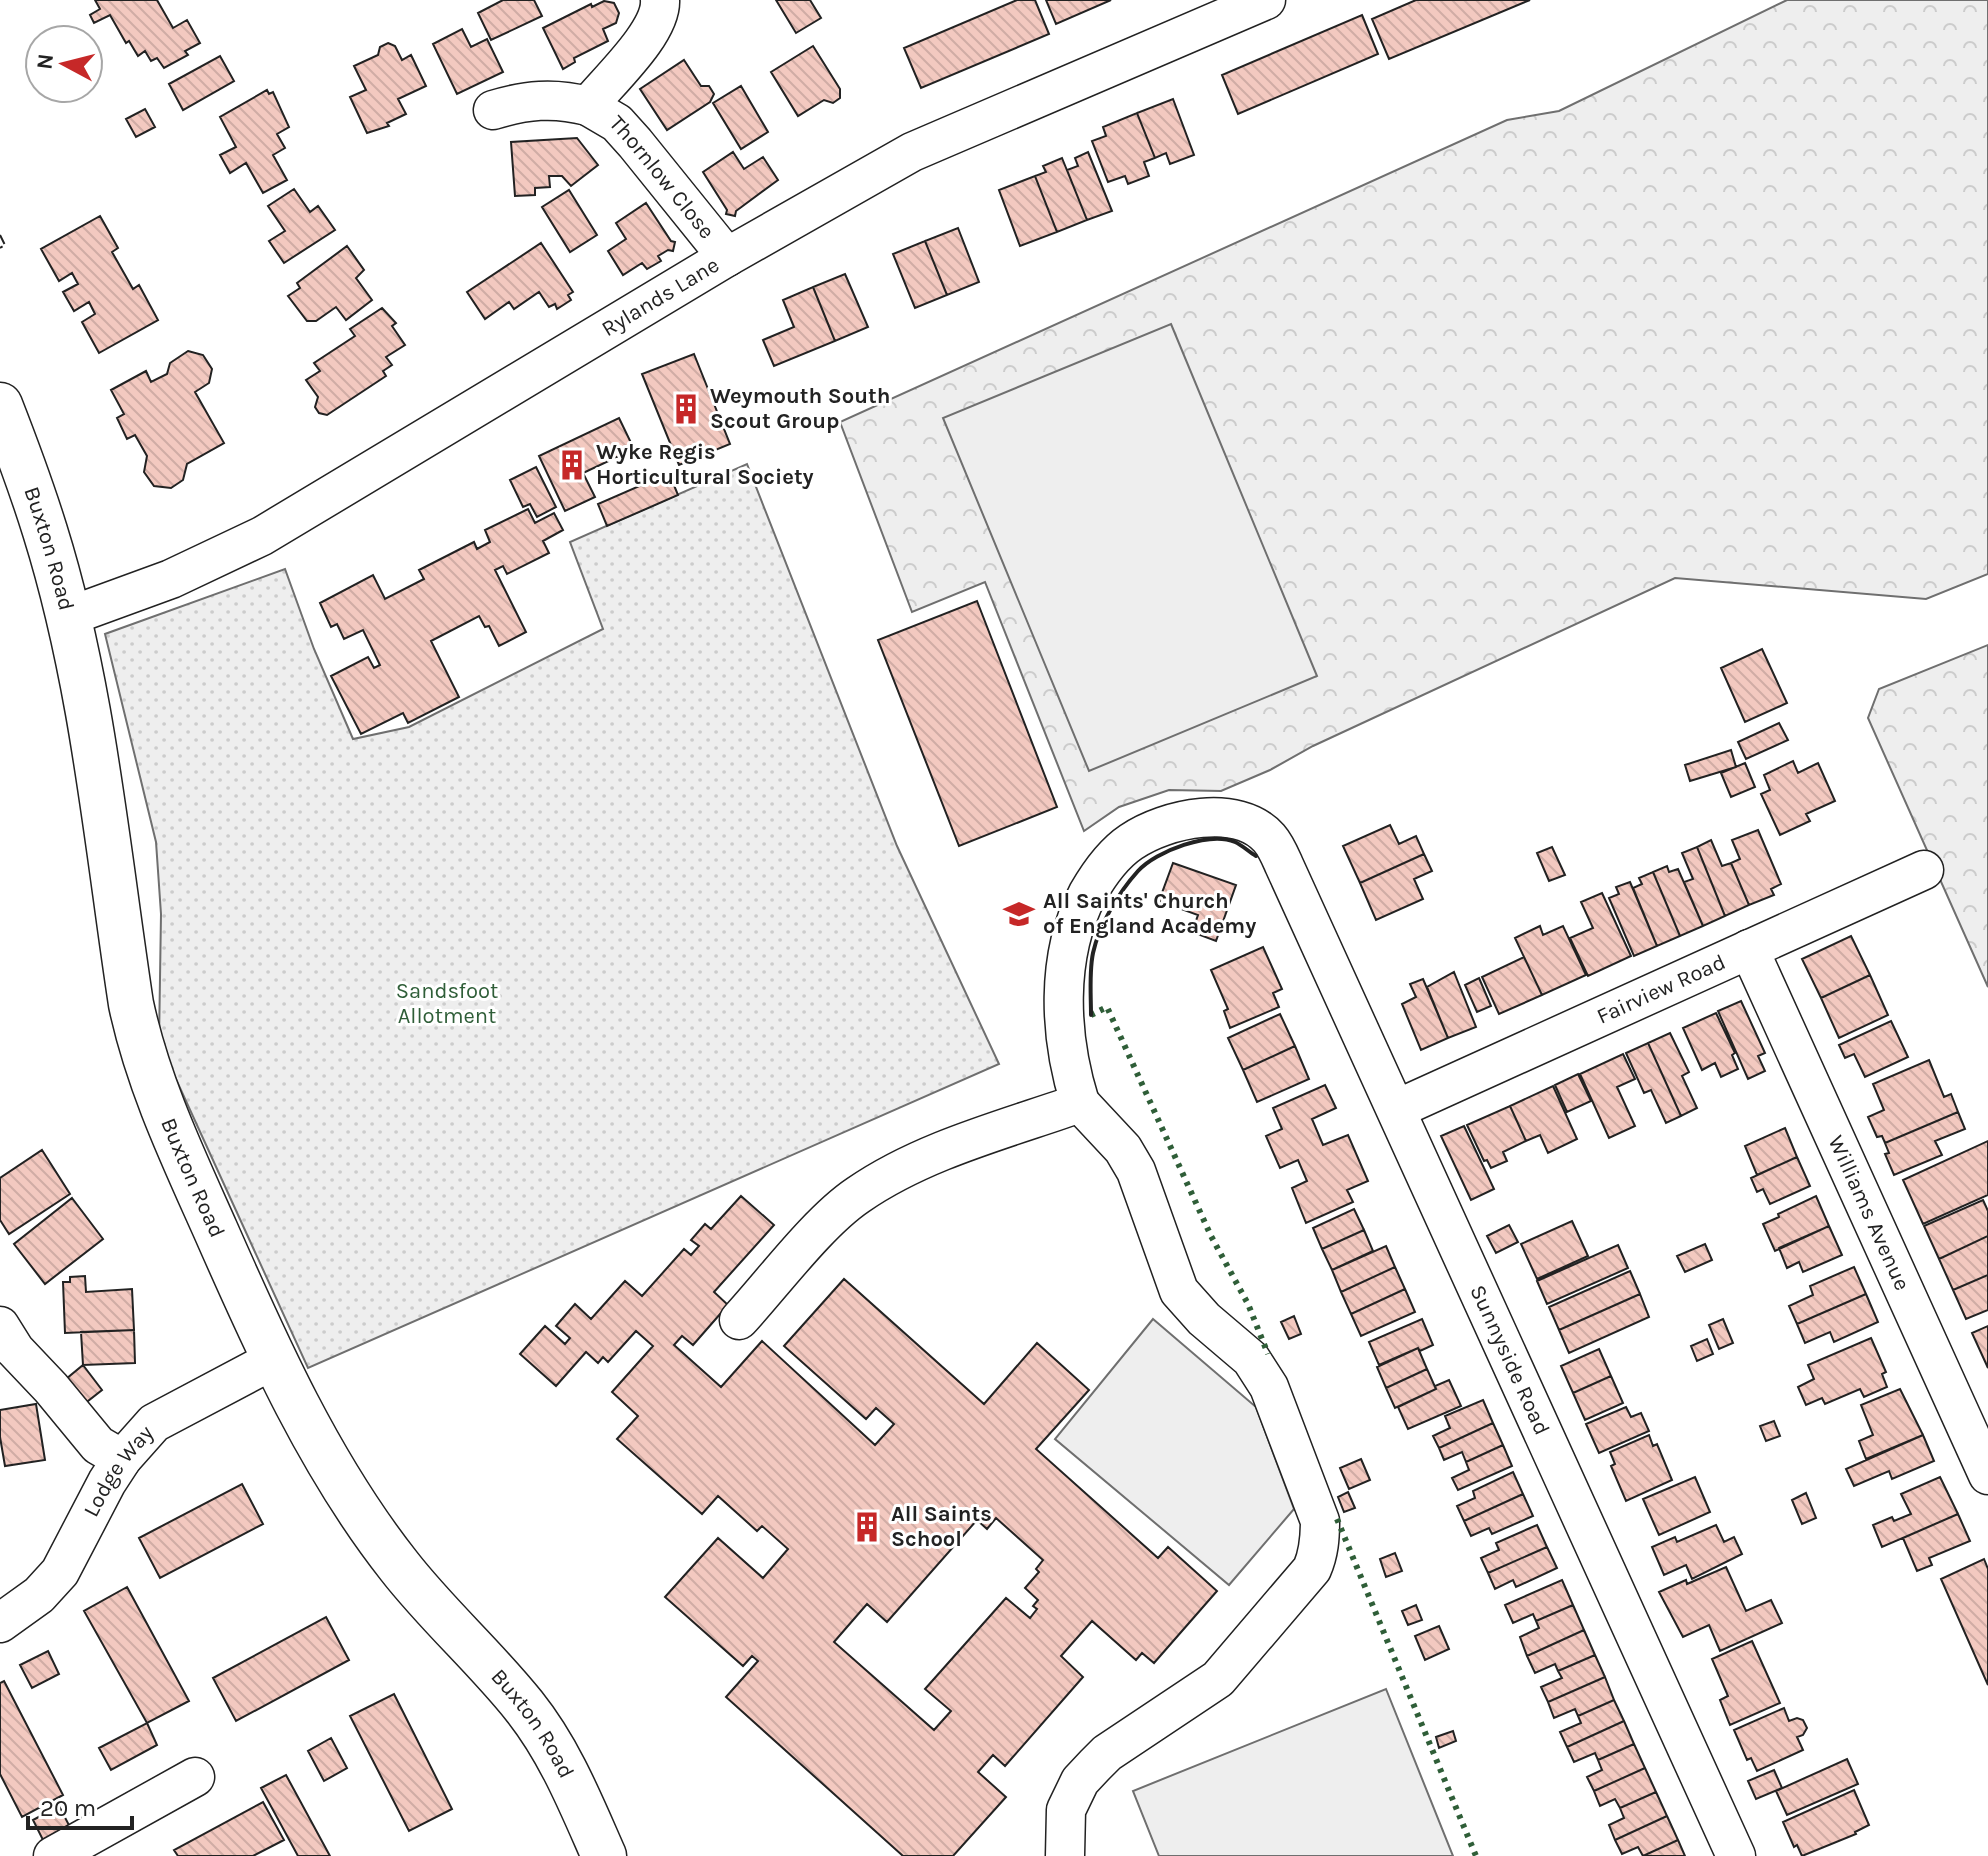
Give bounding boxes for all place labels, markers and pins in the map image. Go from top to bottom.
place label: Weymouth South Scout Group [710,383,890,434]
building icon: Weymouth South Scout Group [669,392,703,426]
place label: Wyke Regis Horticultural Society [596,439,814,490]
building icon: Wyke Regis Horticultural Society [555,448,589,482]
place label: All Saints' Church of England Academy [1043,888,1256,939]
school or university icon: All Saints' Church of England Academy [1002,897,1036,931]
place label: All Saints School [891,1501,992,1552]
building icon: All Saints School [850,1510,884,1544]

